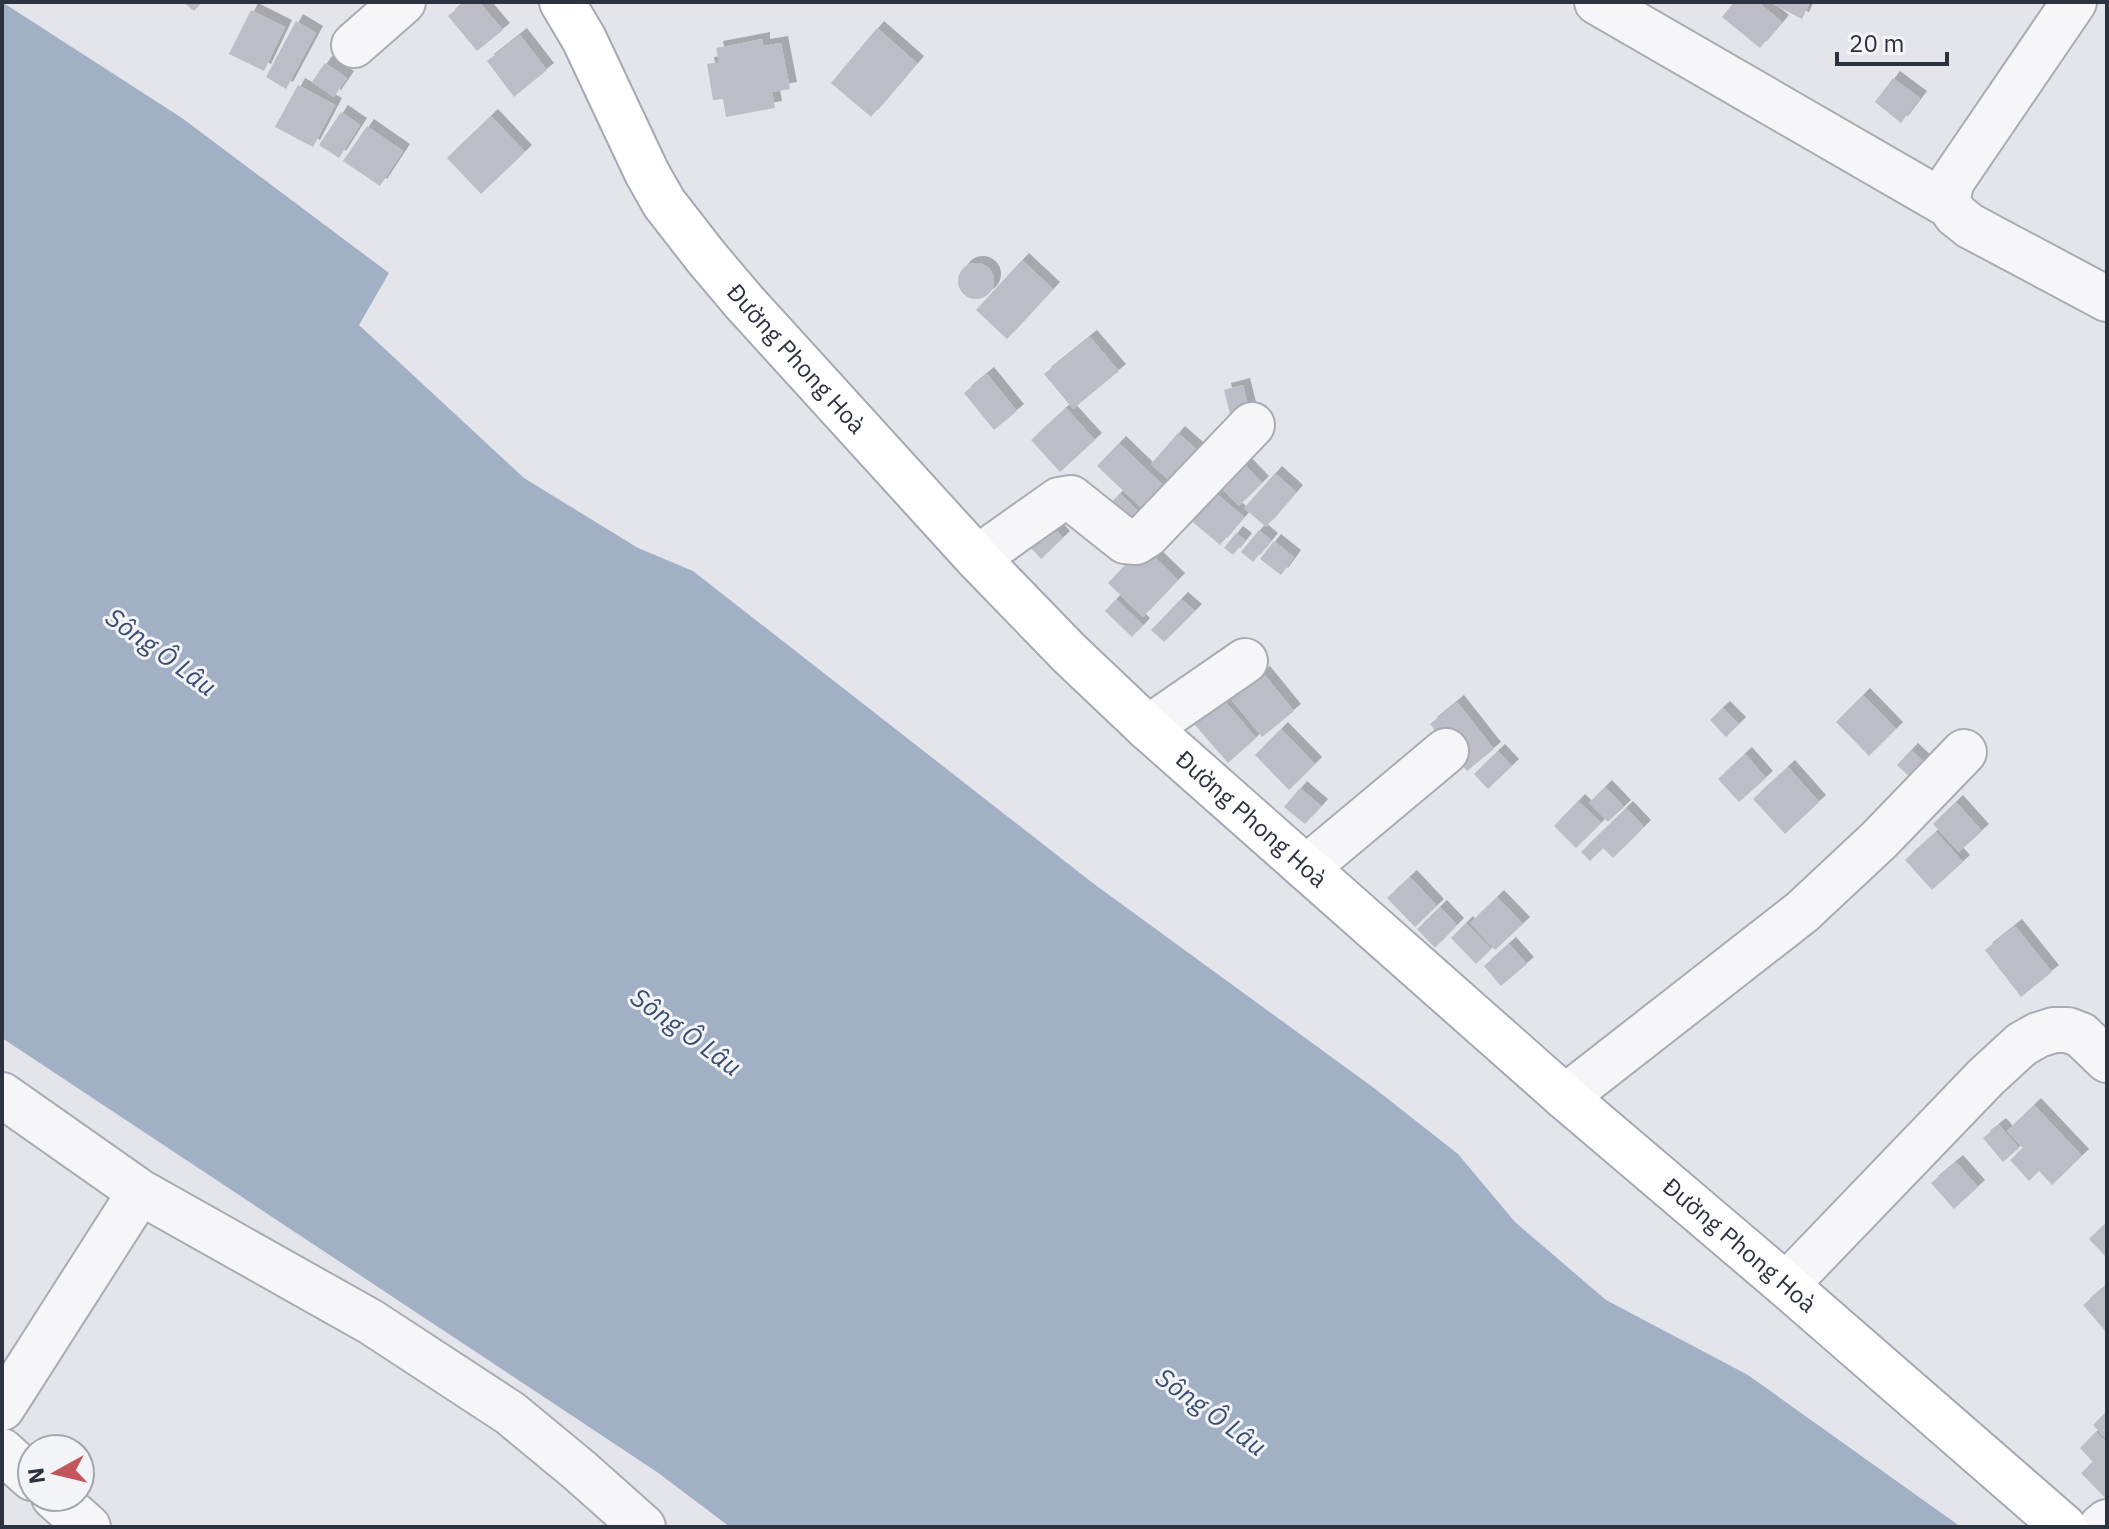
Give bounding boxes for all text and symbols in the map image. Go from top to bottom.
scale bar [1837,16,1947,66]
text: 20 m [1849,27,1904,59]
street label: Đường Phong Hoà [720,277,873,440]
water label: Sông Ô Lâu [99,599,224,703]
street label: Đường Phong Hoà [1169,743,1335,894]
water label: Sông Ô Lâu [624,979,749,1083]
street label: Đường Phong Hoà [1656,1170,1824,1319]
water label: Sông Ô Lâu [1149,1359,1274,1463]
north arrow [16,1433,96,1513]
text: N [20,1466,51,1486]

